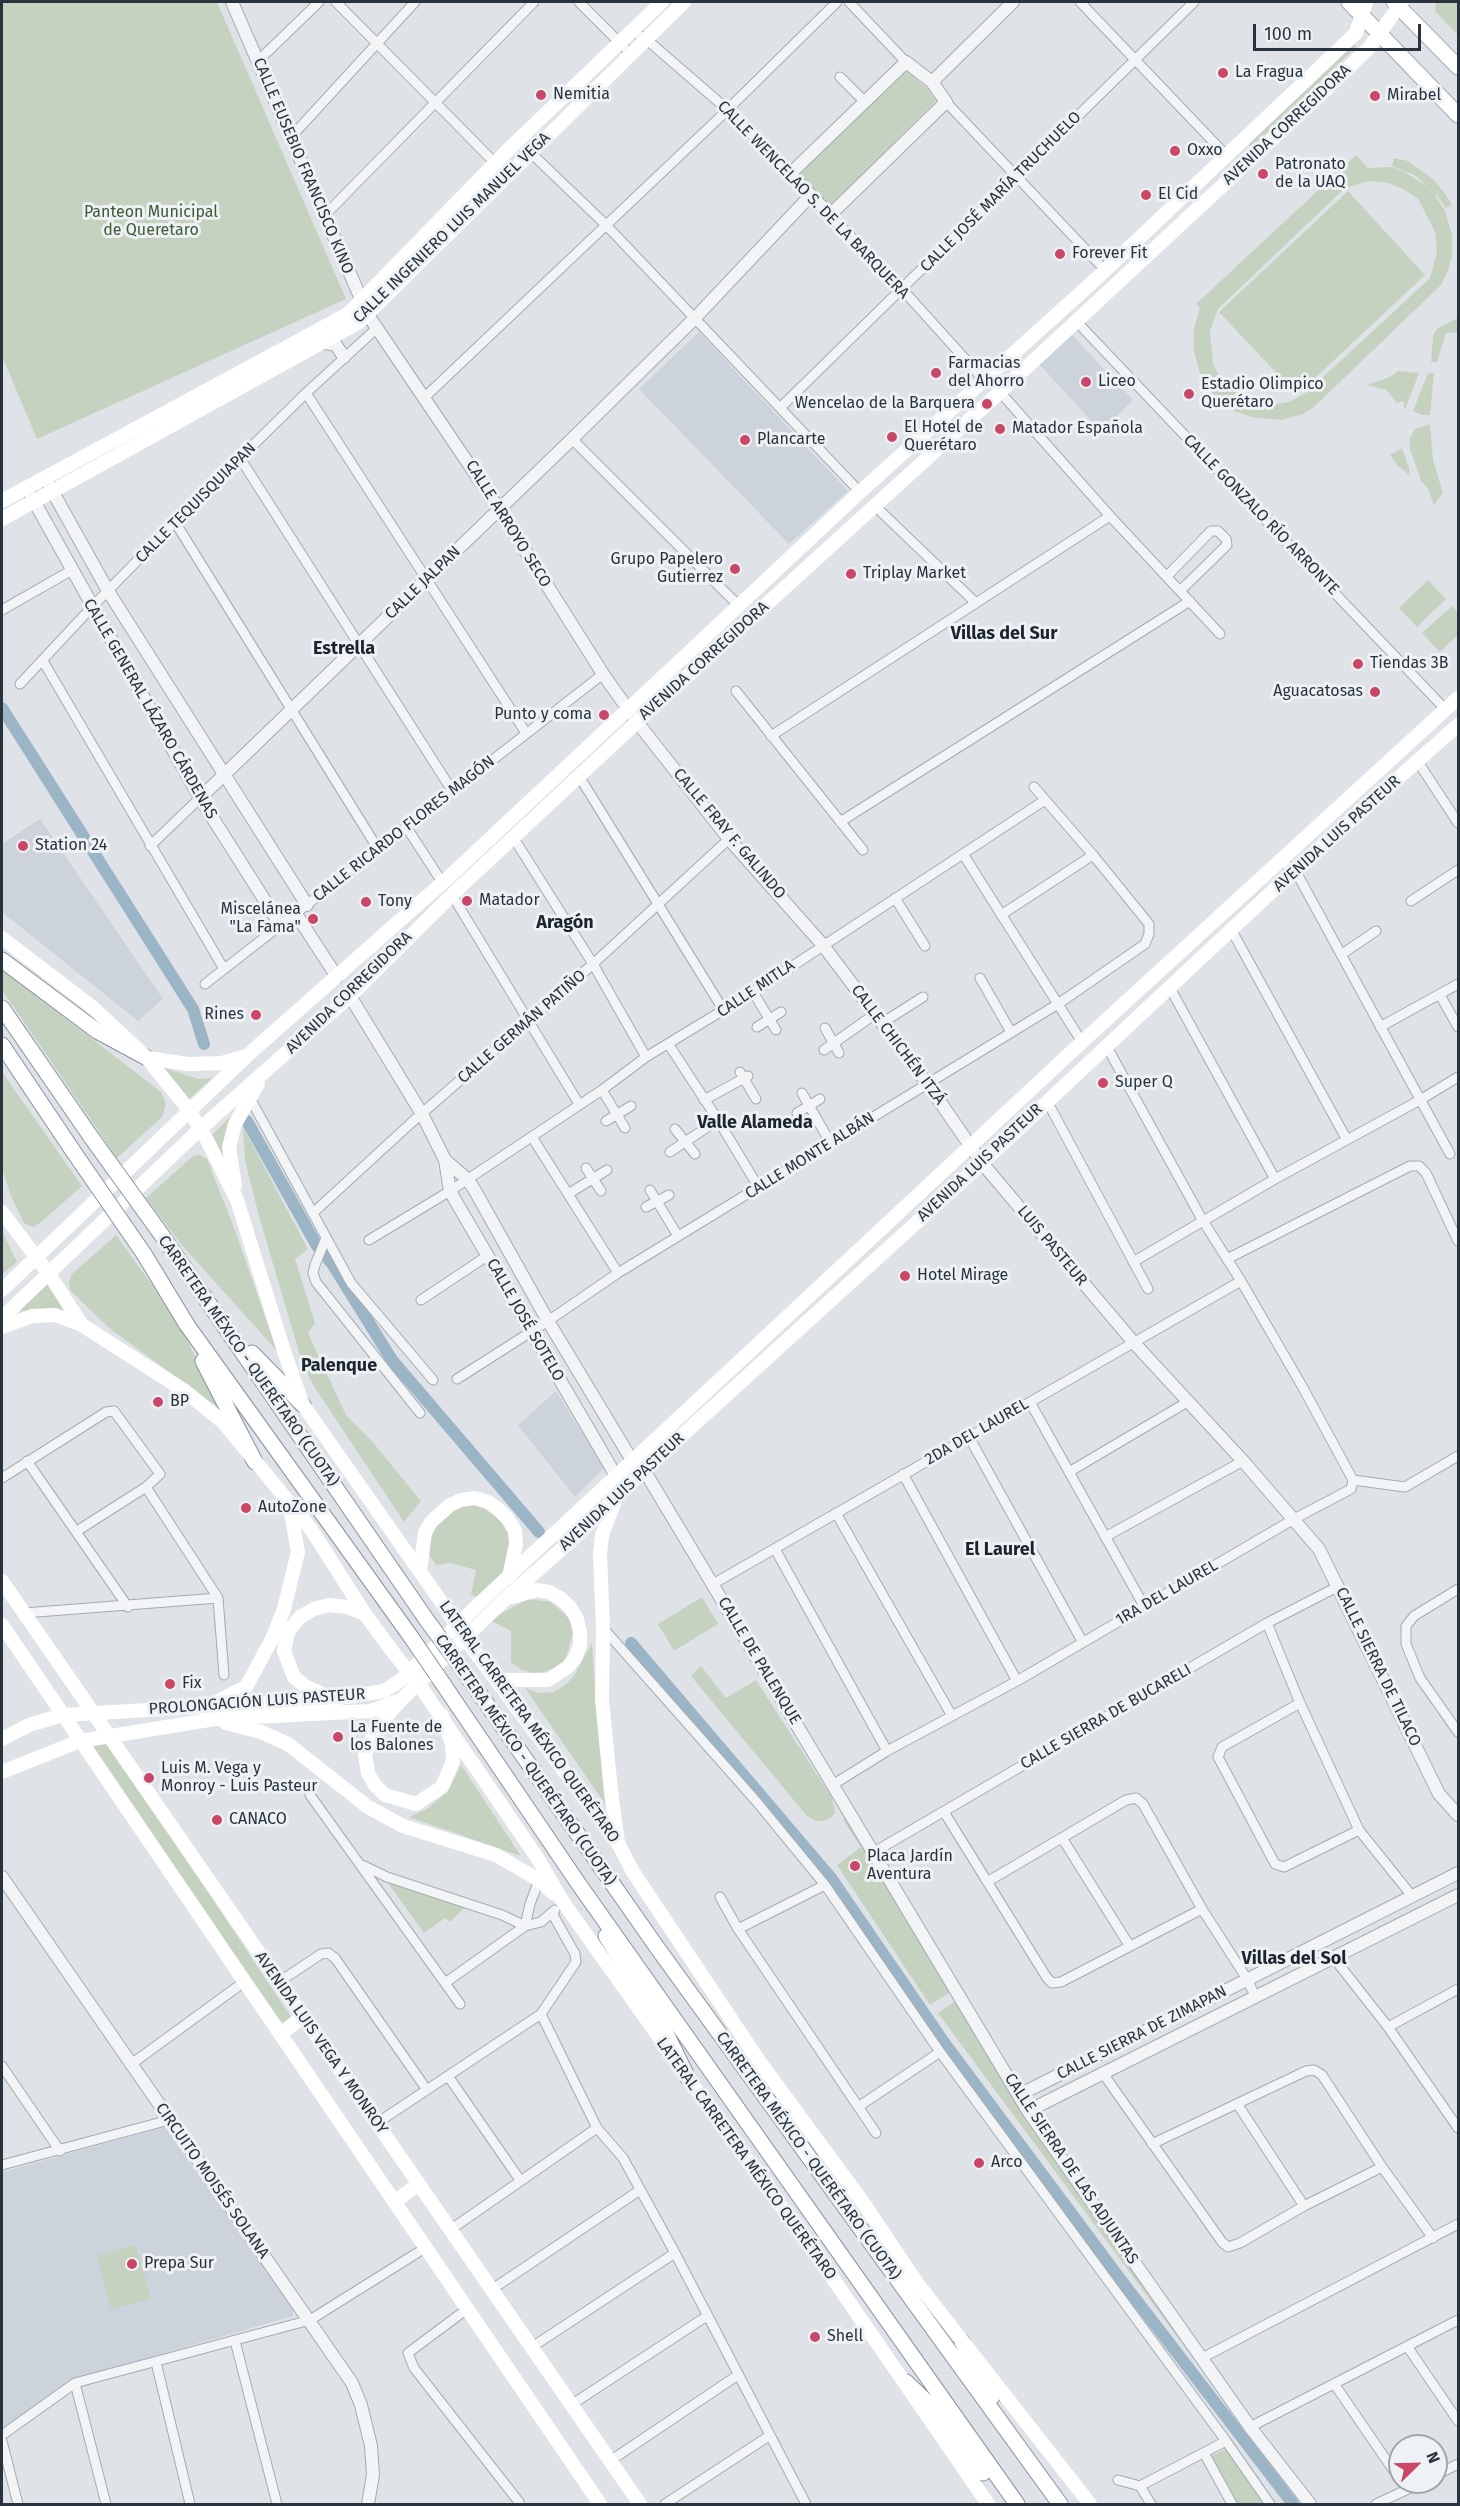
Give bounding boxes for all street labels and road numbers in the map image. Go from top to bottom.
street label: CALLE EUSEBIO FRANCISCO KINO [249,55,357,277]
street label: AVENIDA CORREGIDORA [1219,61,1355,189]
street label: CALLE WENCELAO S. DE LA BARQUERA [713,97,913,303]
street label: CALLE JOSÉ MARÍA TRUCHUELO [917,108,1085,276]
street label: CALLE INGENIERO LUIS MANUEL VEGA [349,129,555,327]
street label: CALLE GONZALO RÍO ARRONTE [1179,431,1343,599]
street label: CALLE TEQUISQUIAPAN [132,439,260,567]
street label: CALLE ARROYO SECO [461,457,555,591]
street label: CALLE JALPAN [381,542,465,624]
street label: CALLE GENERAL LÁZARO CÁRDENAS [79,595,221,823]
street label: AVENIDA CORREGIDORA [635,598,773,724]
street label: CALLE RICARDO FLORES MAGÓN [309,752,499,906]
street label: CALLE FRAY F. GALINDO [669,765,789,903]
street label: AVENIDA LUIS PASTEUR [1269,772,1405,896]
street label: AVENIDA CORREGIDORA [282,928,416,1058]
street label: CALLE MITLA [714,956,798,1022]
street label: CALLE GERMÁN PATIÑO [454,966,590,1088]
street label: CALLE CHICHÉN ITZÁ [847,981,949,1109]
street label: AVENIDA LUIS PASTEUR [913,1100,1047,1226]
street label: CALLE MONTE ALBÁN [742,1108,878,1204]
street label: LUIS PASTEUR [1013,1202,1091,1290]
street label: CARRETERA MÉXICO - QUERÉTARO (CUOTA) [154,1232,342,1490]
street label: CALLE JOSÉ SOTELO [482,1255,568,1385]
street label: 2DA DEL LAUREL [922,1395,1032,1469]
street label: AVENIDA LUIS PASTEUR [555,1429,689,1555]
street label: 1RA DEL LAUREL [1112,1556,1222,1630]
street label: CALLE SIERRA DE TILACO [1331,1584,1425,1750]
street label: CALLE DE PALENQUE [713,1594,805,1728]
street label: LATERAL CARRETERA MÉXICO QUERÉTARO [435,1597,623,1847]
street label: CARRETERA MÉXICO - QUERÉTARO (CUOTA) [431,1631,619,1889]
street label: CALLE SIERRA DE BUCARELI [1017,1660,1195,1774]
street label: PROLONGACIÓN LUIS PASTEUR [148,1685,366,1719]
street label: AVENIDA LUIS VEGA Y MONROY [250,1948,392,2138]
street label: CALLE SIERRA DE ZIMAPAN [1054,1982,1230,2084]
street label: CARRETERA MÉXICO - QUERÉTARO (CUOTA) [712,2028,904,2284]
street label: LATERAL CARRETERA MÉXICO QUERÉTARO [652,2034,840,2284]
street label: CALLE SIERRA DE LAS ADJUNTAS [1000,2070,1142,2268]
street label: CIRCUITO MOISÉS SOLANA [151,2100,273,2262]

